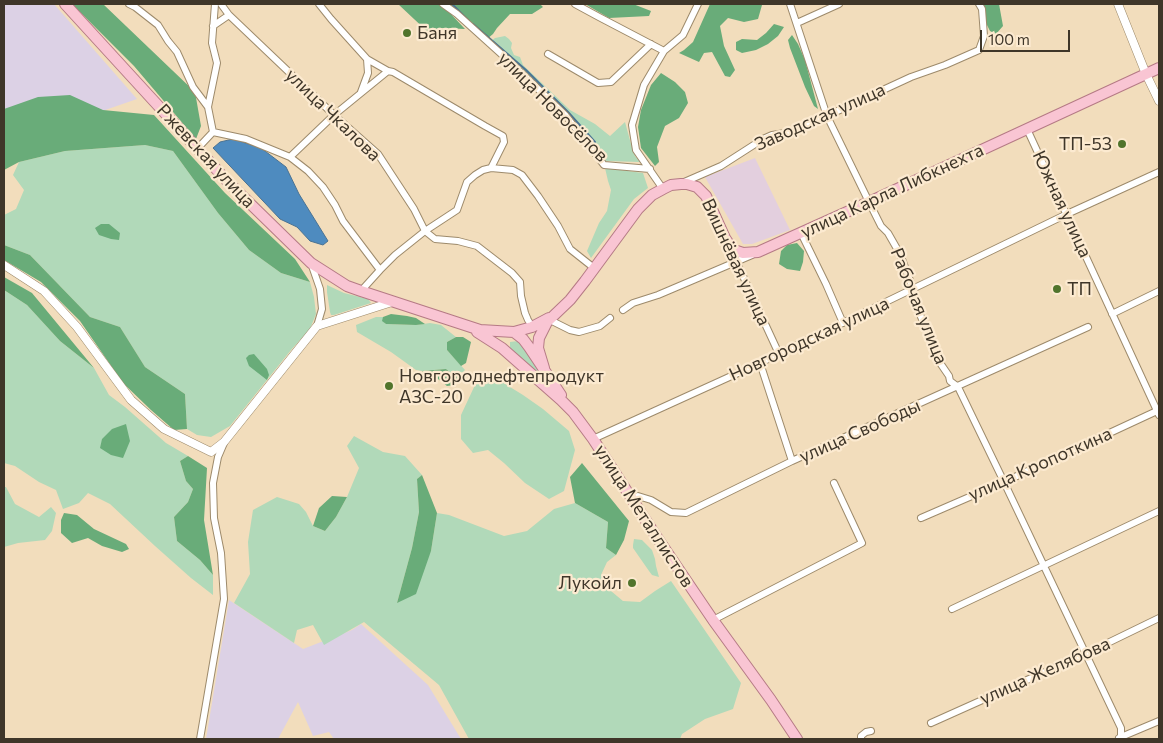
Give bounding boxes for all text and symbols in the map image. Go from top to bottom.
scale bar [983,20,1073,52]
place label: Баня [417,22,457,44]
marker: Баня [401,27,413,39]
text: 100 m [988,30,1030,48]
street label: улица Новосёлов [494,48,612,166]
street label: улица Чкалова [281,64,385,166]
street label: Заводская улица [751,79,889,155]
street label: Ржевская улица [152,100,260,212]
place label: ТП-53 [1059,133,1112,155]
marker: ТП-53 [1116,138,1128,150]
street label: улица Карла Либкнехта [797,139,987,243]
street label: Южная улица [1028,147,1096,261]
street label: Вишнёвая улица [697,195,775,329]
street label: Рабочая улица [886,245,952,367]
place label: ТП [1067,278,1092,300]
marker: ТП [1051,283,1063,295]
street label: Новгородская улица [726,292,892,386]
place label: Новгороднефтепродукт АЗС-20 [399,365,604,408]
marker: Новгороднефтепродукт АЗС-20 [383,380,395,392]
street label: улица Свободы [796,395,924,467]
street label: улица Кропоткина [965,423,1115,505]
street label: улица Металлистов [590,441,698,591]
place label: Лукойл [558,572,622,594]
marker: Лукойл [626,577,638,589]
street label: улица Желябова [976,633,1114,709]

